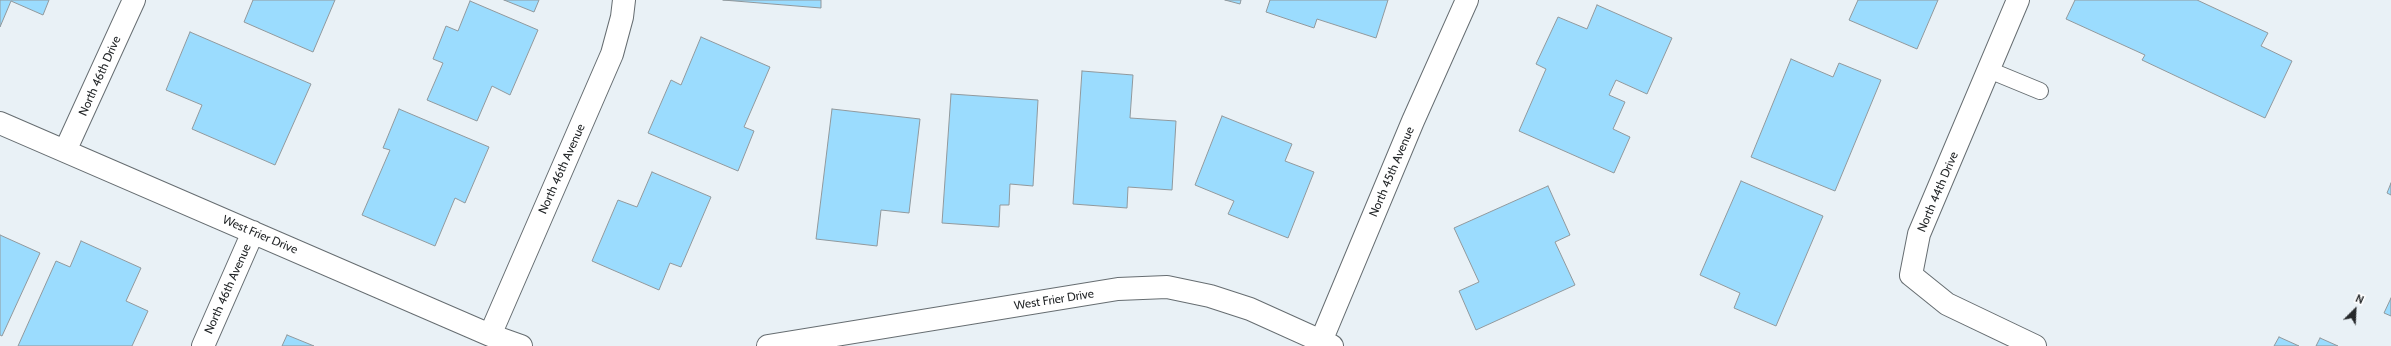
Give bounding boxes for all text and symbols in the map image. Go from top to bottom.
street label: North 46th Drive [76,34,124,118]
street label: North 46th Avenue [536,122,588,216]
street label: North 45th Avenue [1366,125,1418,219]
street label: North 44th Drive [1915,150,1961,234]
street label: West Frier Drive [220,213,300,257]
street label: North 46th Avenue [202,242,254,336]
street label: West Frier Drive [1013,287,1095,313]
north arrow [2335,290,2375,330]
text: N [2353,291,2366,307]

